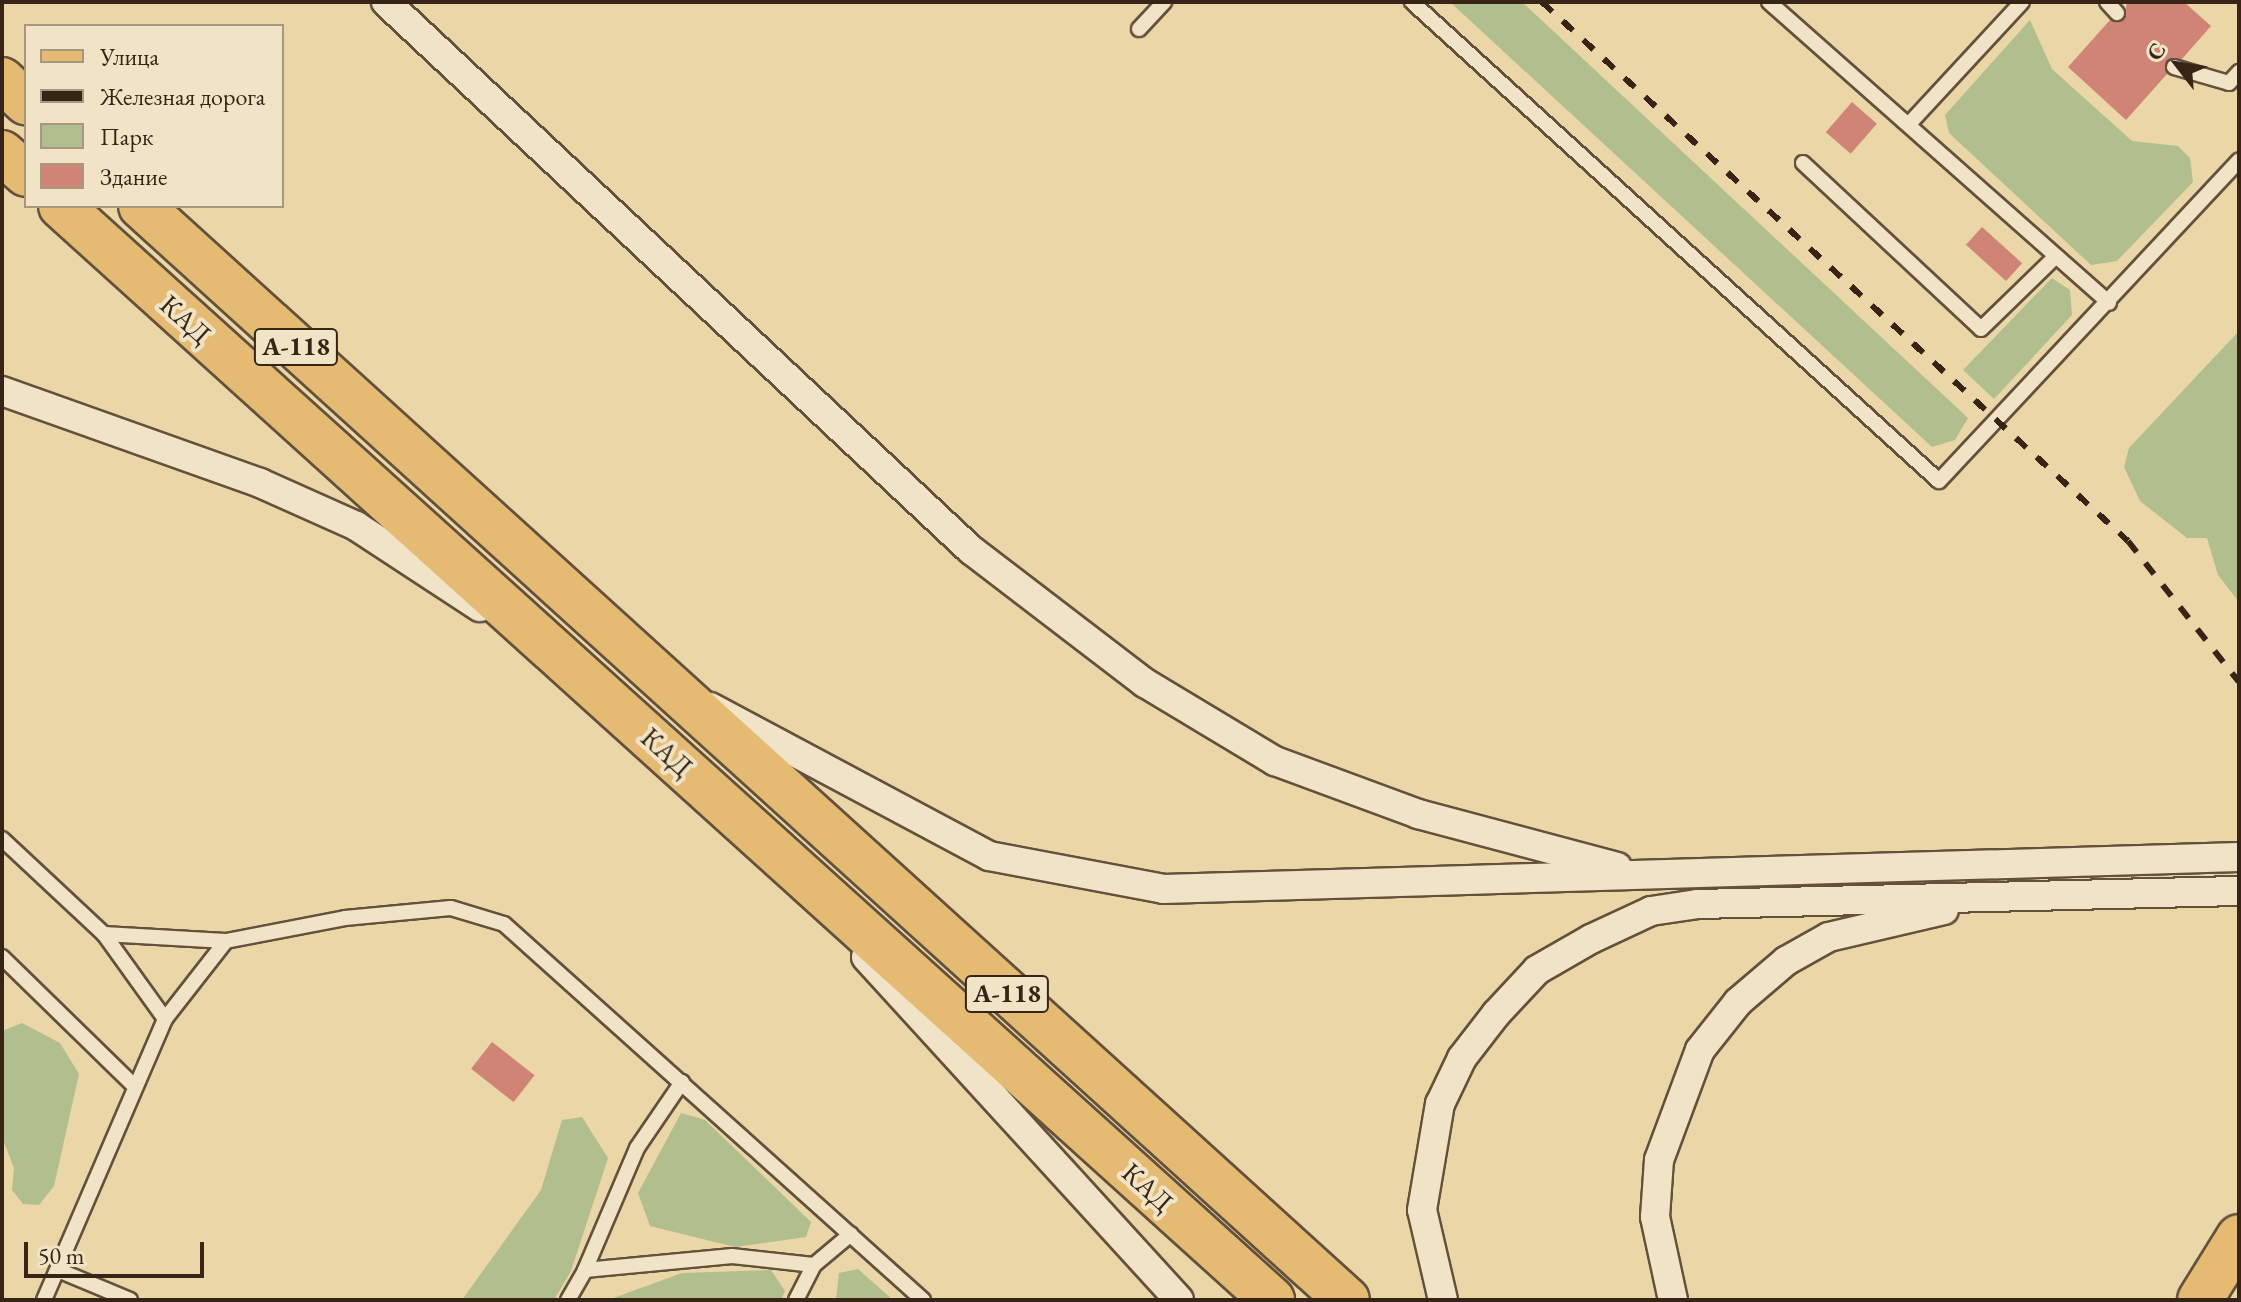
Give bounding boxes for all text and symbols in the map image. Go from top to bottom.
legend [24,24,284,208]
north arrow [2137,24,2217,104]
text: С [2140,37,2172,66]
text: Улица [100,41,159,72]
text: Железная дорога [100,81,265,112]
text: Парк [100,121,153,152]
text: Здание [100,161,167,192]
street label: КАД [153,287,219,351]
road number: А-118 [252,325,340,369]
street label: КАД [634,720,700,784]
road number: А-118 [963,972,1051,1016]
street label: КАД [1115,1155,1181,1219]
scale bar [28,1226,208,1276]
text: 50 m [38,1240,85,1271]

